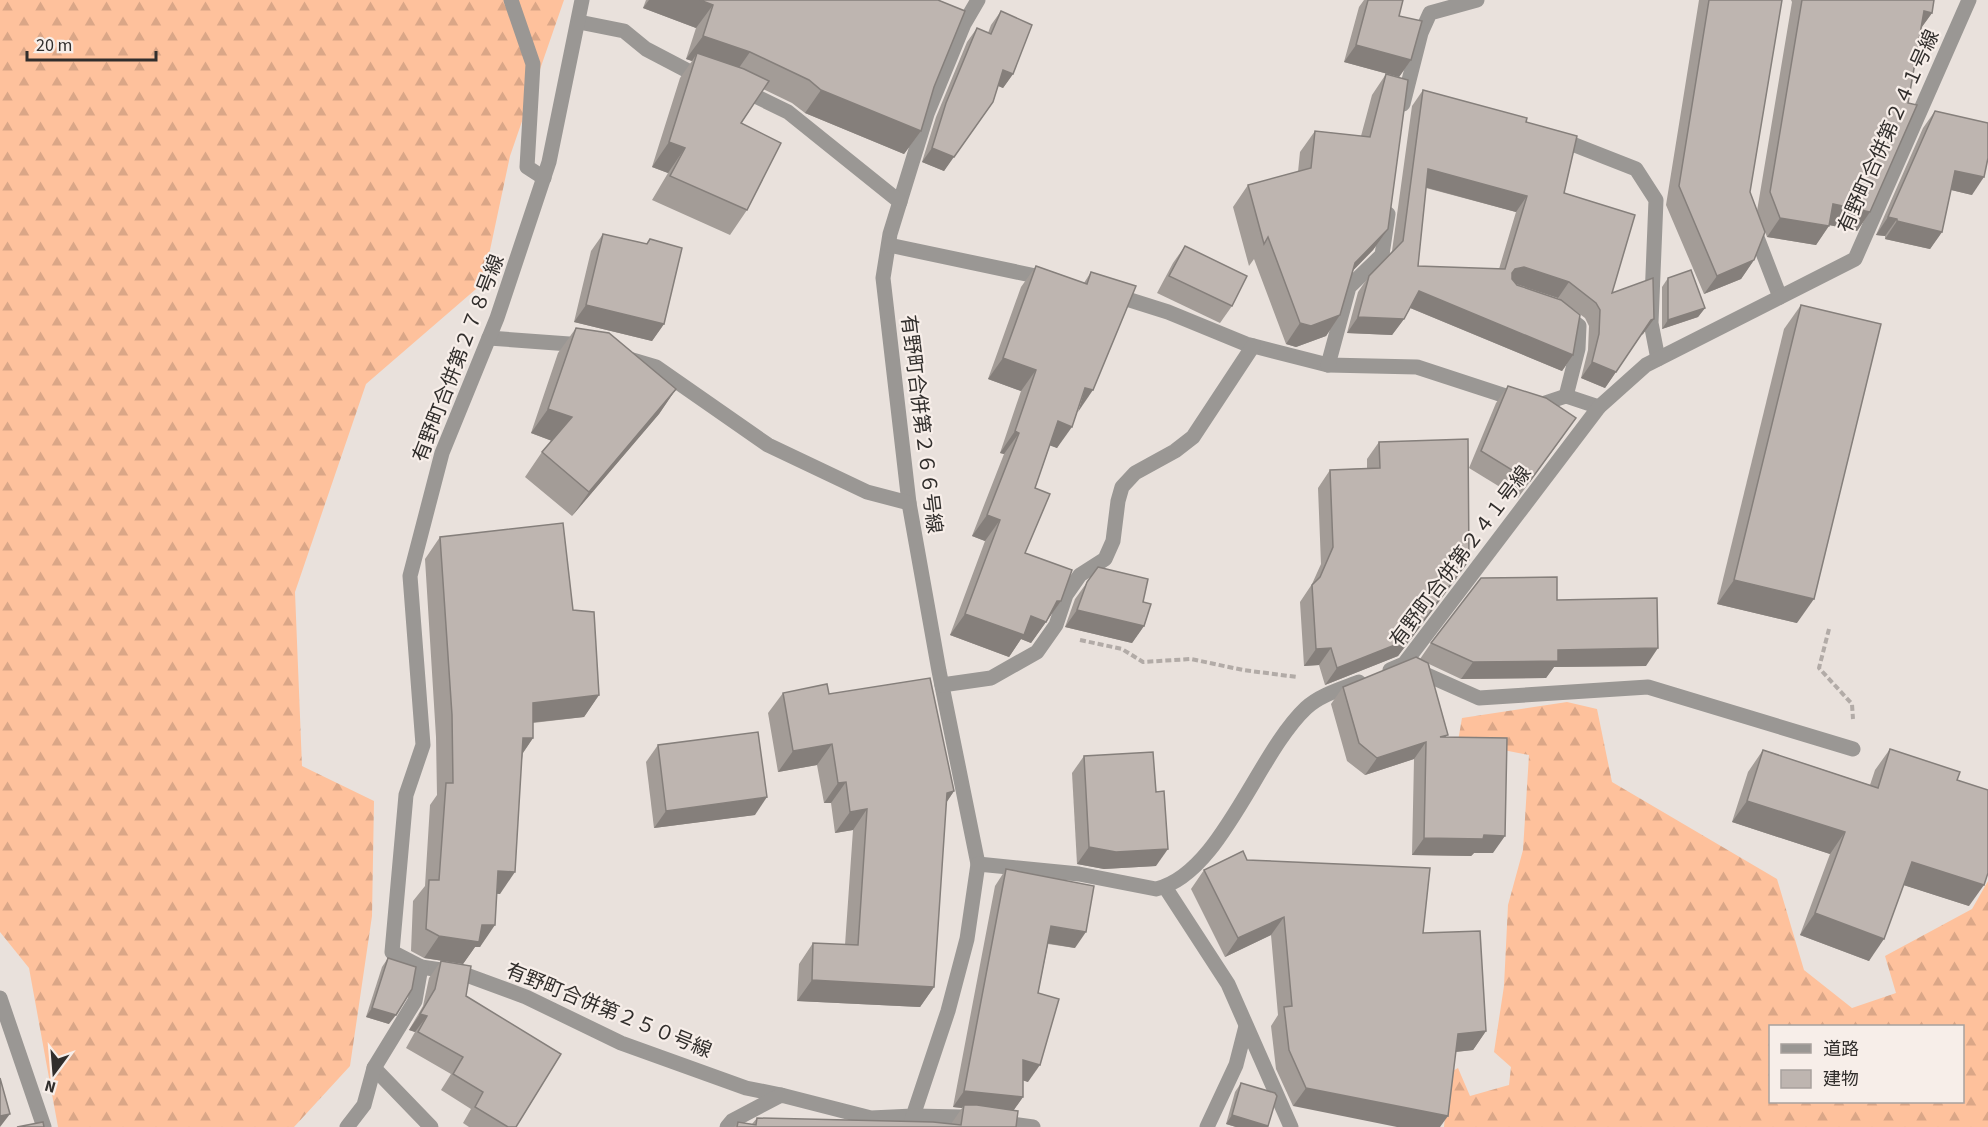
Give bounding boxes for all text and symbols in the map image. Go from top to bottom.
scale bar [27,24,156,62]
street label: 有野町合併第２４１号線 [1831,25,1946,238]
text: 20 m [36,33,72,58]
street label: 有野町合併第２７８号線 [406,251,511,466]
street label: 有野町合併第２６６号線 [894,313,948,535]
street label: 有野町合併第２４１号線 [1383,460,1538,653]
street label: 有野町合併第２５０号線 [501,957,716,1065]
legend [1769,1025,1964,1103]
text: 道路 [1823,1037,1859,1062]
north arrow [24,1043,84,1103]
text: 建物 [1823,1067,1859,1092]
text: N [42,1074,58,1098]

